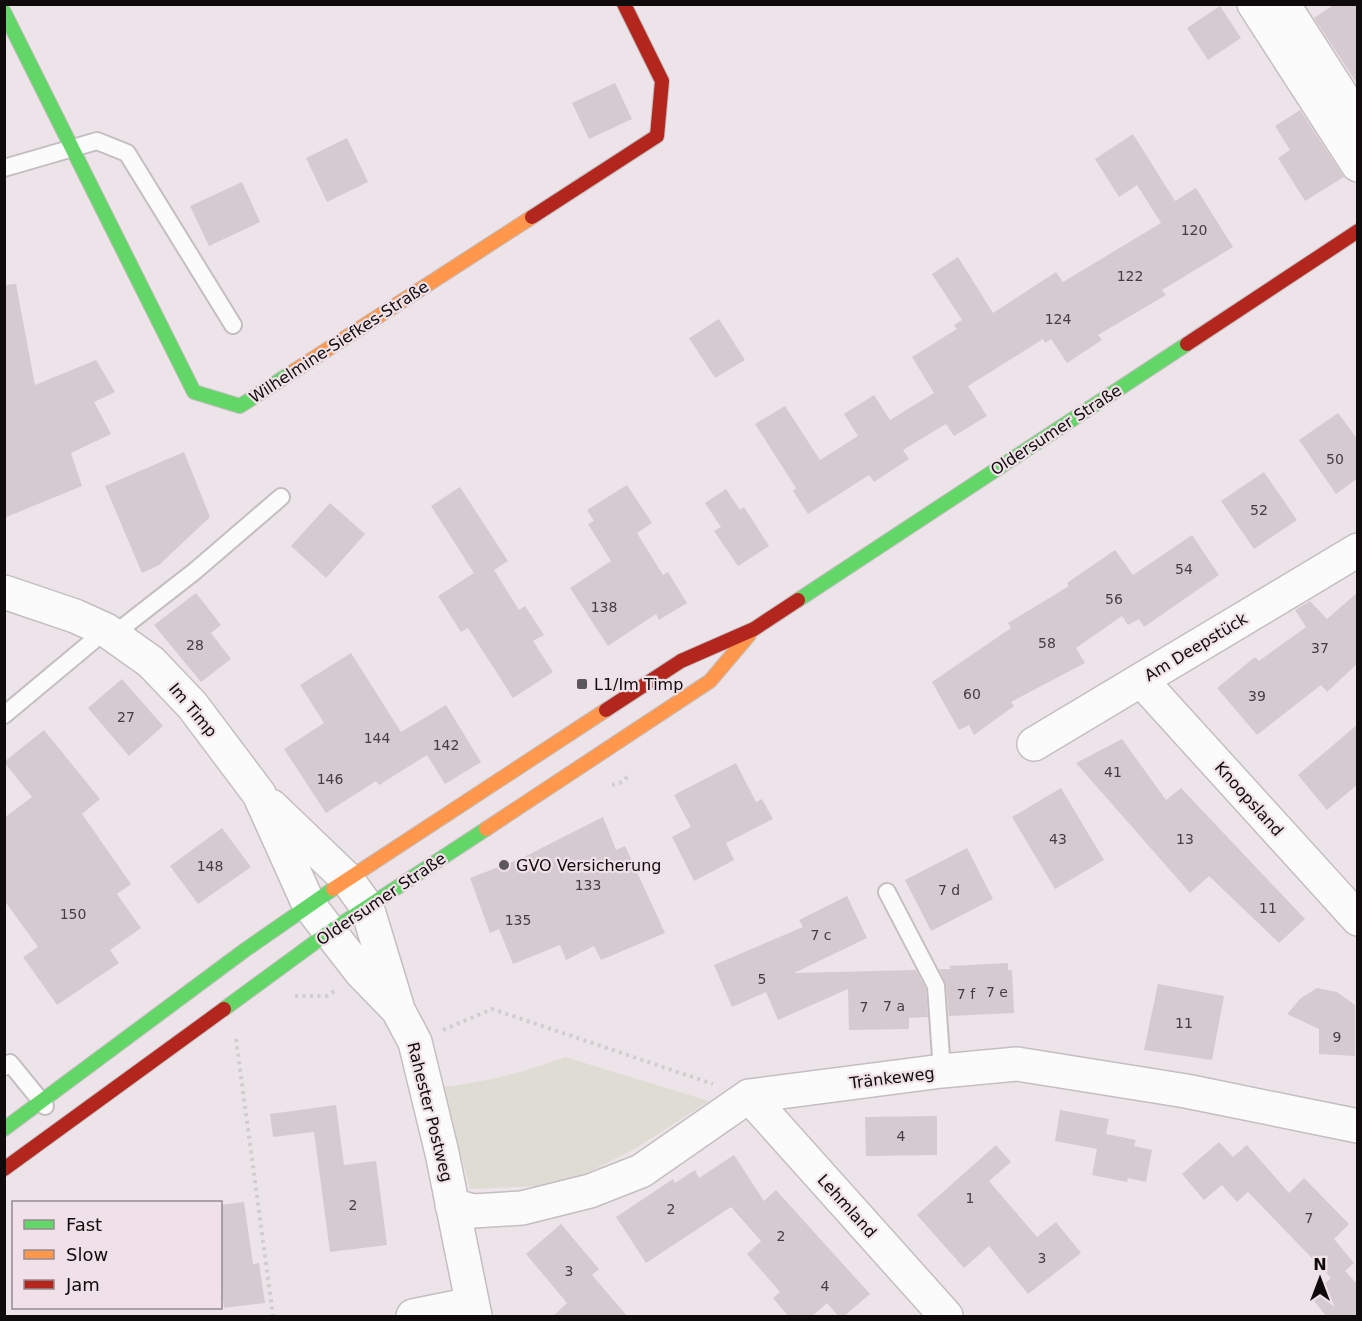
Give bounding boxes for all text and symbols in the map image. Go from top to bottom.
house number: 120 [1181,222,1207,238]
house number: 122 [1117,268,1143,284]
street label: Wilhelmine-Siefkes-Straße [246,277,432,407]
house number: 124 [1045,311,1071,327]
street label: Oldersumer Straße [987,381,1125,479]
house number: 50 [1326,451,1344,467]
house number: 52 [1250,502,1268,518]
house number: 54 [1175,561,1193,577]
house number: 56 [1105,591,1123,607]
house number: 138 [591,599,617,615]
street label: Am Deepstück [1141,608,1251,685]
house number: 58 [1038,635,1056,651]
house number: 28 [186,637,204,653]
house number: 37 [1311,640,1329,656]
place label: L1/Im Timp [594,675,683,694]
marker: L1/Im Timp [575,677,589,691]
street label: Im Timp [165,679,221,741]
house number: 60 [963,686,981,702]
house number: 39 [1248,688,1266,704]
house number: 27 [117,709,135,725]
house number: 144 [364,730,390,746]
house number: 142 [433,737,459,753]
street label: Knoopsland [1211,758,1287,840]
house number: 41 [1104,764,1122,780]
house number: 146 [317,771,343,787]
house number: 43 [1049,831,1067,847]
house number: 13 [1176,831,1194,847]
street label: Oldersumer Straße [313,849,449,949]
place label: GVO Versicherung [516,856,661,875]
house number: 148 [197,858,223,874]
marker: GVO Versicherung [497,858,511,872]
house number: 133 [575,877,601,893]
house number: 7 d [938,882,960,898]
house number: 11 [1259,900,1277,916]
house number: 150 [60,906,86,922]
house number: 135 [505,912,531,928]
house number: 7 c [810,927,832,943]
house number: 5 [758,971,766,987]
house number: 7 e [986,984,1008,1000]
house number: 7 f [957,986,976,1002]
house number: 7 a [883,998,905,1014]
house number: 7 [860,999,868,1015]
house number: 11 [1175,1015,1193,1031]
house number: 9 [1333,1029,1341,1045]
street label: Rahester Postweg [403,1040,457,1184]
street label: Tränkeweg [847,1063,936,1093]
house number: 4 [897,1128,906,1144]
street label: Lehmland [814,1170,880,1242]
house number: 1 [966,1190,974,1206]
house number: 2 [349,1197,357,1213]
legend [12,1201,222,1309]
house number: 2 [667,1201,675,1217]
house number: 7 [1305,1210,1313,1226]
text: Fast [66,1214,102,1235]
house number: 2 [777,1228,785,1244]
text: Slow [66,1244,108,1265]
north arrow [1290,1249,1350,1309]
house number: 3 [1038,1250,1046,1266]
text: N [1313,1255,1327,1274]
house number: 3 [565,1263,573,1279]
text: Jam [65,1274,100,1295]
house number: 4 [821,1278,830,1294]

